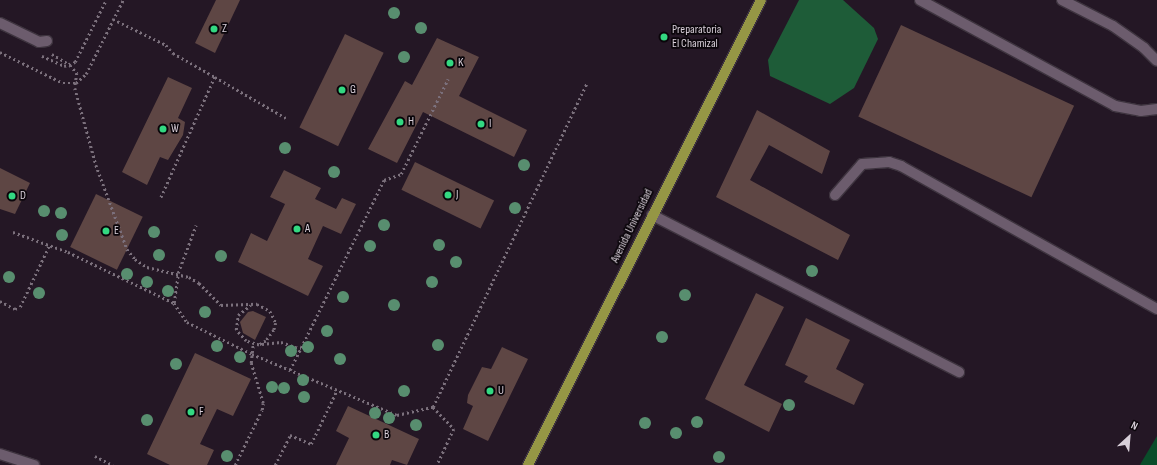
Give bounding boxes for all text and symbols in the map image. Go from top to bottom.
place label: Z [222,22,227,36]
place label: Preparatoria El Chamizal [672,23,721,51]
marker: Z [209,24,219,34]
marker: Preparatoria El Chamizal [659,32,669,42]
place label: K [458,56,463,70]
marker: K [445,58,455,68]
place label: G [350,83,356,97]
marker: G [337,85,347,95]
place label: H [408,115,414,129]
marker: H [395,117,405,127]
place label: I [489,117,491,131]
marker: I [476,119,486,129]
place label: W [171,122,179,136]
marker: W [158,124,168,134]
street label: Avenida Universidad [608,187,656,265]
place label: J [456,188,458,202]
place label: D [20,189,26,203]
marker: J [443,190,453,200]
marker: D [7,191,17,201]
place label: A [305,222,310,236]
place label: E [114,224,119,238]
marker: A [292,224,302,234]
marker: E [101,226,111,236]
place label: U [498,384,504,398]
marker: U [485,386,495,396]
place label: F [199,405,204,419]
marker: F [186,407,196,417]
north arrow [1109,417,1149,457]
text: N [1129,419,1140,433]
place label: B [384,428,389,442]
marker: B [371,430,381,440]

